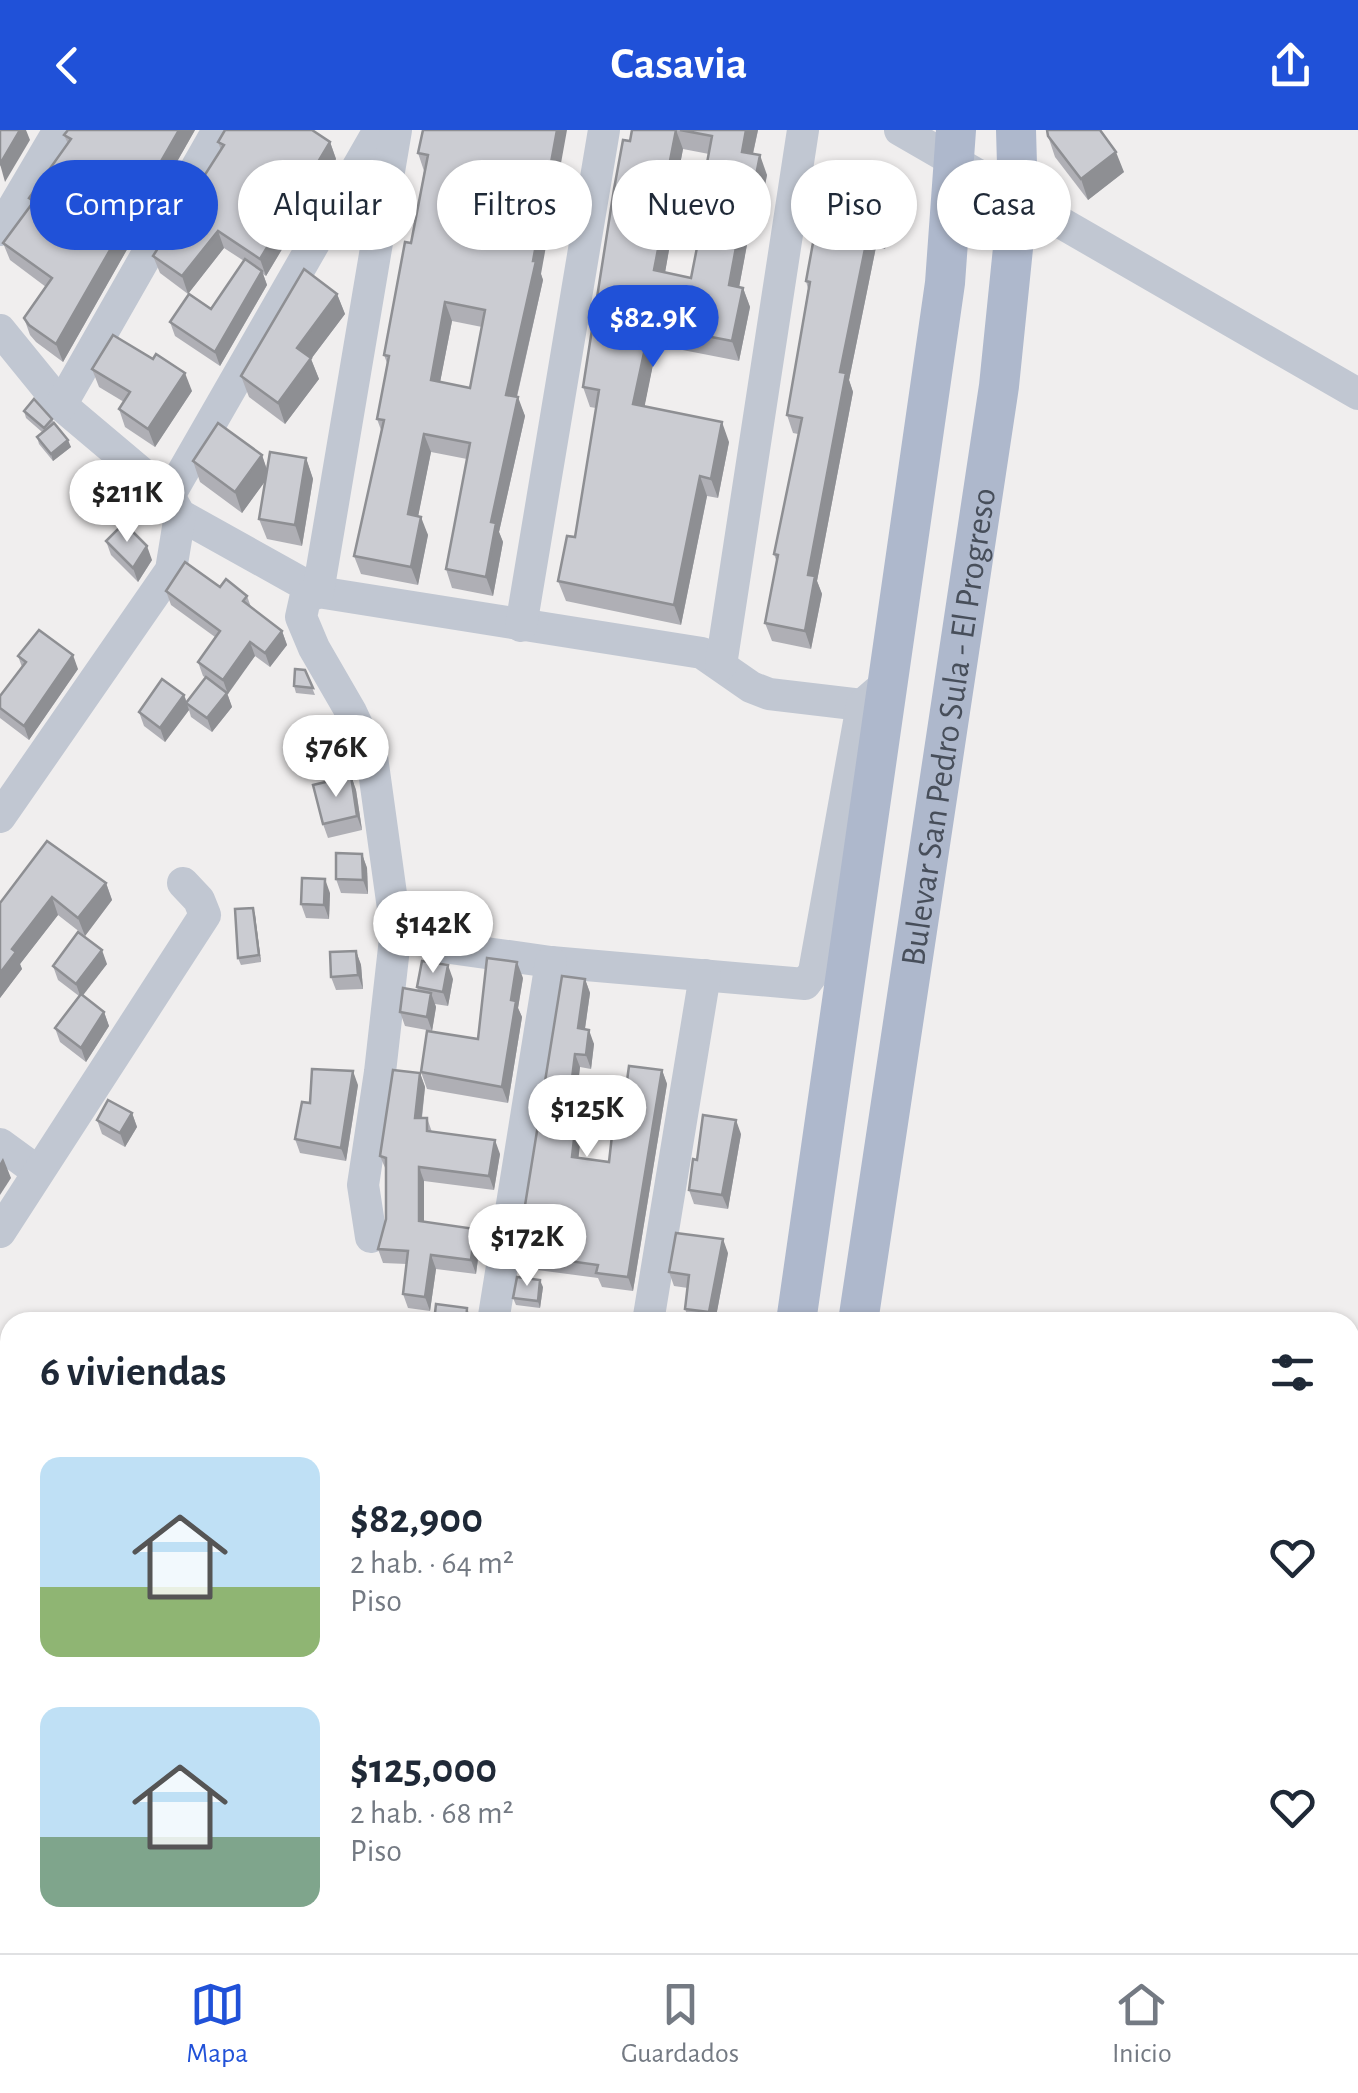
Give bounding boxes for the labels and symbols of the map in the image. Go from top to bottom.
pin: $82.9K [572,285,734,370]
pin: $211K [57,460,197,545]
street label: Bulevar San Pedro Sula - El Progreso [896,486,1002,968]
pin: $76K [277,715,395,800]
pin: $142K [363,891,503,976]
pin: $125K [517,1075,657,1160]
pin: $172K [457,1204,597,1289]

